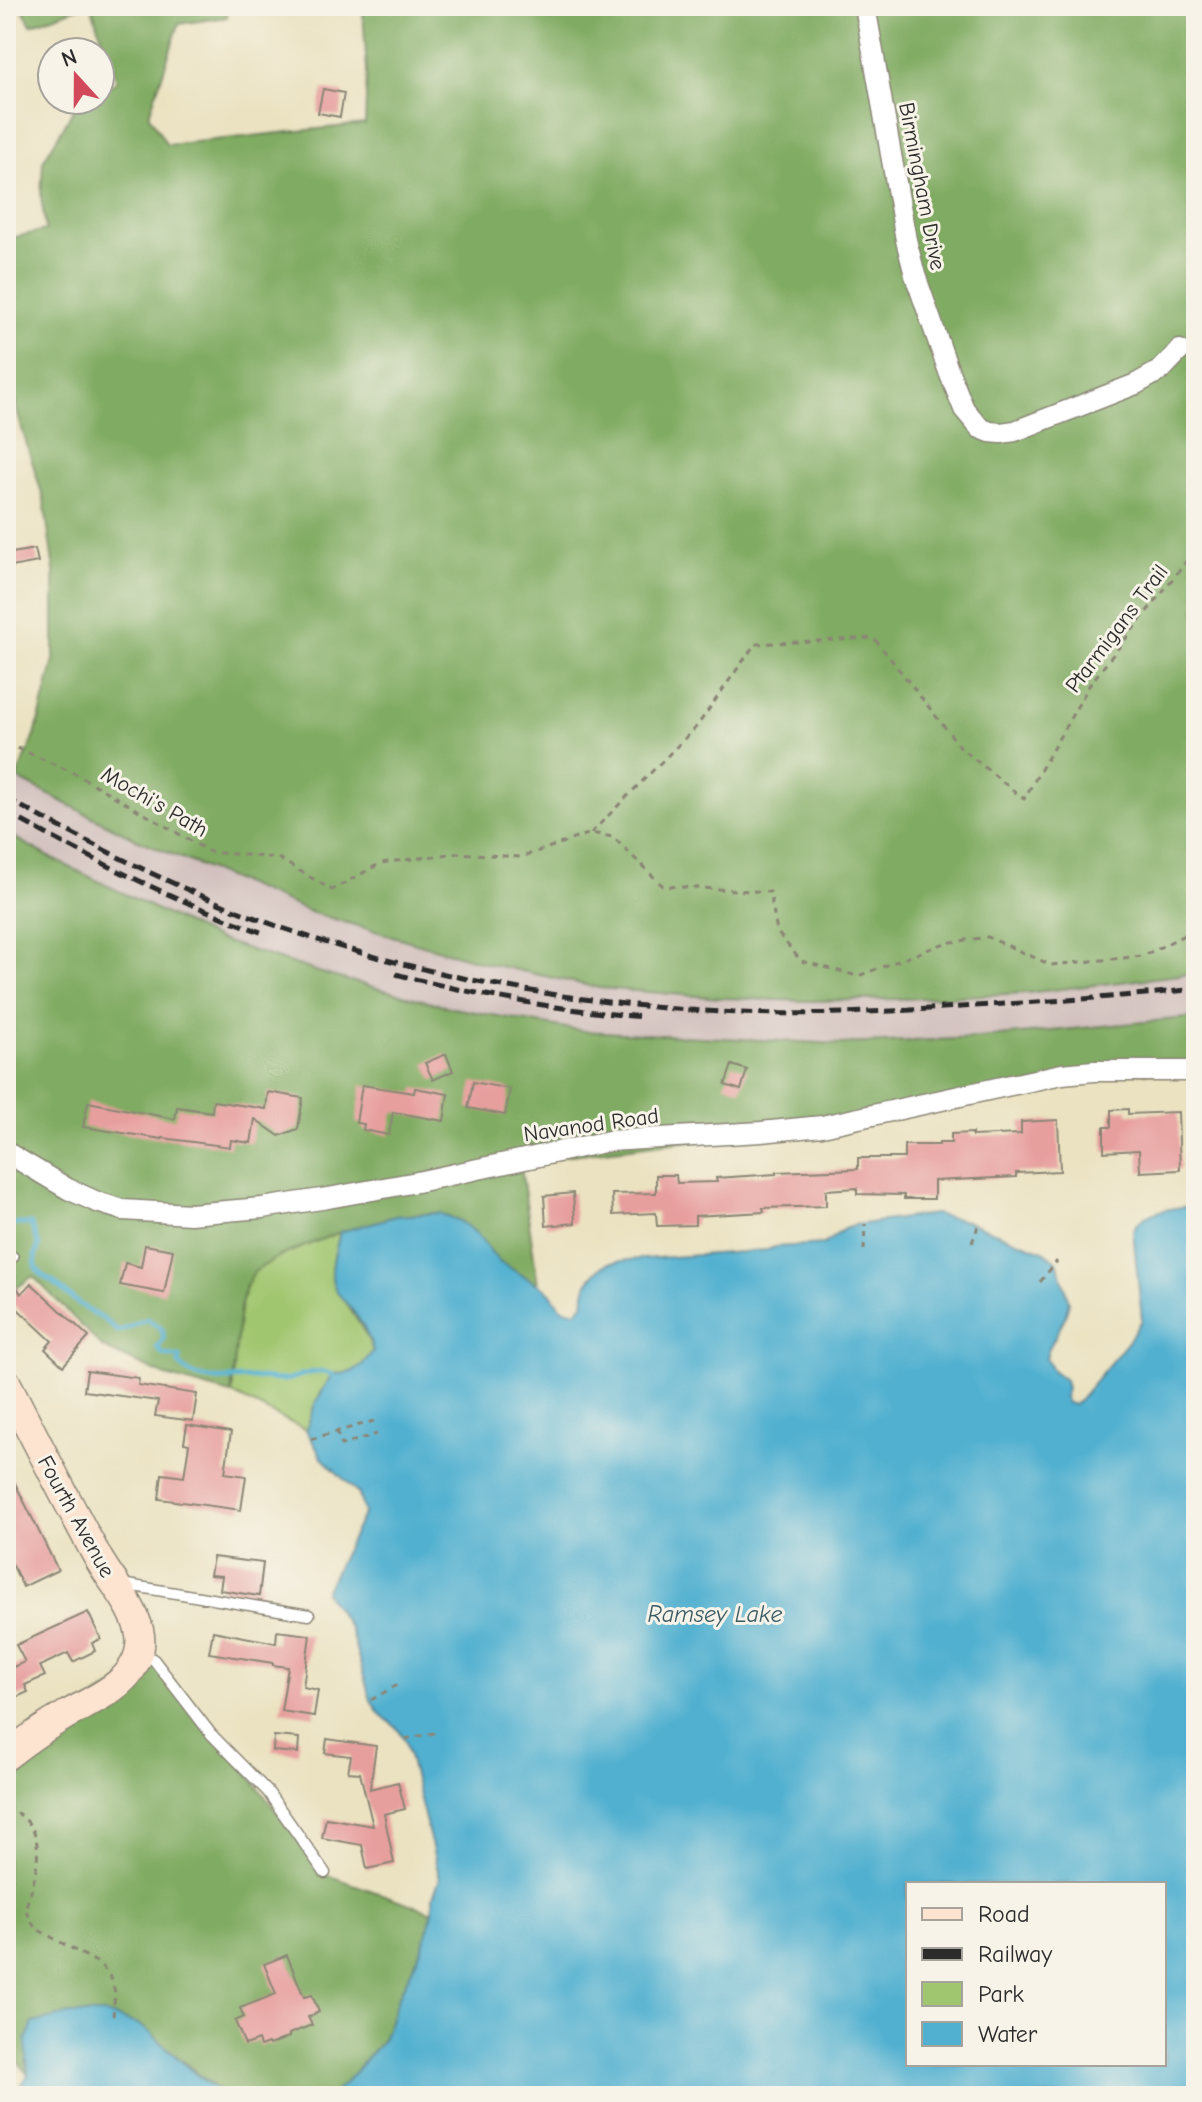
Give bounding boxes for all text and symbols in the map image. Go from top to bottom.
north arrow [36,36,116,116]
text: N [58,44,81,73]
street label: Birmingham Drive [893,100,951,272]
street label: Ptarmigans Trail [1060,559,1173,698]
street label: Mochi's Path [96,761,213,843]
street label: Navanod Road [522,1103,660,1147]
street label: Fourth Avenue [32,1451,120,1582]
water label: Ramsey Lake [647,1600,783,1628]
legend [906,1882,1166,2066]
text: Road [978,1900,1030,1928]
text: Railway [978,1940,1052,1968]
text: Park [978,1980,1024,2008]
text: Water [978,2020,1038,2048]

